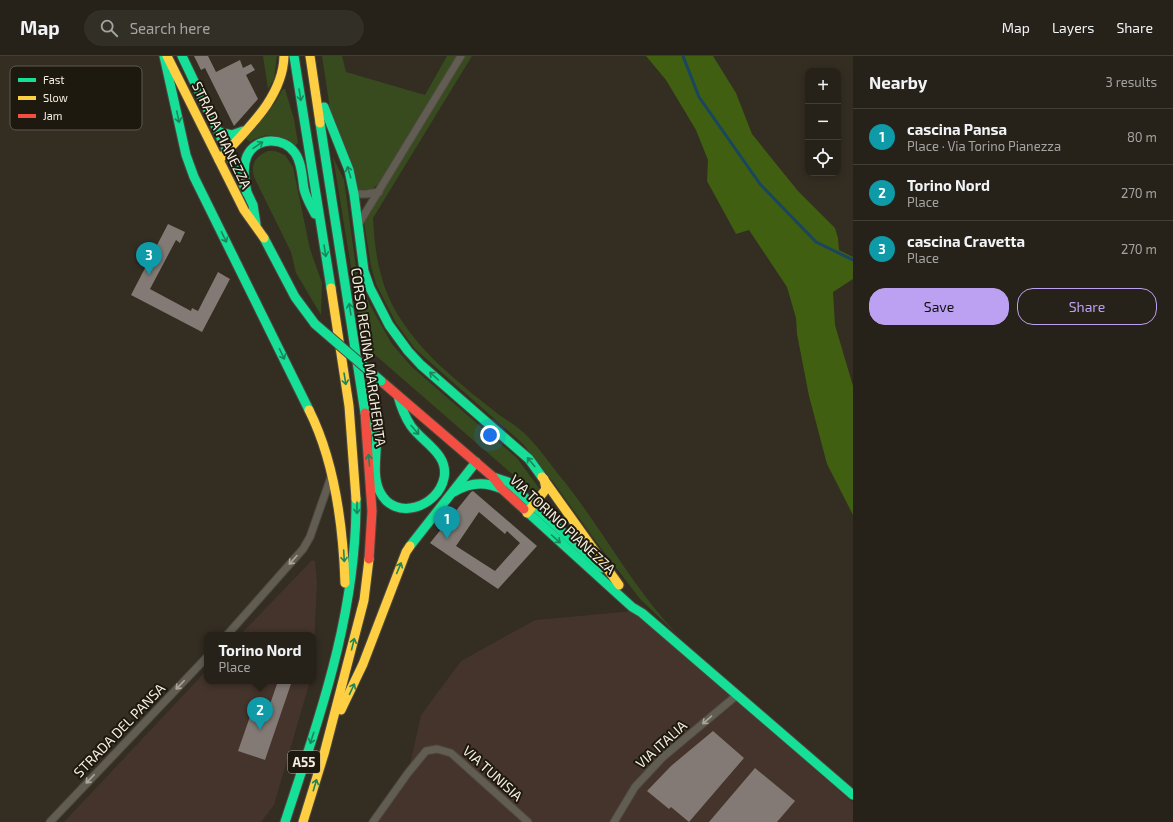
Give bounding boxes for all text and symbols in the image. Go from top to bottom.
search box [84,10,364,46]
text: Map [20,16,60,39]
icon: search [98,17,120,39]
text: Search here [130,19,210,37]
text: Map [1002,19,1030,36]
text: Layers [1052,19,1094,36]
text: Share [1116,19,1153,36]
legend [10,66,142,130]
map controls [805,68,841,176]
button: + [805,68,841,104]
text: Nearby [869,72,927,92]
text: Fast [43,73,65,86]
text: 3 results [1106,74,1157,90]
street label: STRADA PIANEZZA [189,79,255,192]
one-way arrow [296,88,304,101]
text: Slow [43,91,68,104]
button: − [805,104,841,140]
text: Jam [43,109,62,122]
one-way arrow [174,110,182,123]
text: cascina Pansa [907,120,1007,138]
text: 1 [879,129,885,145]
text: 80 m [1127,129,1157,145]
text: Place · Via Torino Pianezza [907,138,1061,154]
button: locate [805,140,841,176]
one-way arrow [252,141,263,149]
one-way arrow [345,166,352,179]
text: Torino Nord [907,176,990,194]
text: 2 [878,185,886,201]
text: 270 m [1121,185,1157,201]
text: Place [907,194,939,210]
one-way arrow [221,231,228,243]
text: cascina Cravetta [907,232,1025,250]
text: 3 [878,241,886,257]
text: 270 m [1121,241,1157,257]
pin: 3 [136,242,162,275]
one-way arrow [321,244,329,257]
text: Place [907,250,939,266]
street label: CORSO REGINA MARGHERITA [348,267,390,448]
button: Save [869,288,1009,325]
button: Share [1017,288,1157,325]
one-way arrow [345,303,353,316]
one-way arrow [278,347,286,359]
one-way arrow [429,371,439,381]
one-way arrow [341,372,349,385]
one-way arrow [410,425,419,436]
your location [480,425,500,445]
one-way arrow [365,454,373,467]
one-way arrow [526,457,535,468]
street label: VIA TORINO PIANEZZA [507,471,620,578]
one-way arrow [353,501,361,514]
pin: 1 [434,506,460,539]
one-way arrow [551,534,561,544]
one-way arrow [340,549,348,562]
one-way arrow [289,555,298,566]
one-way arrow [396,562,404,574]
popup [204,632,316,684]
one-way arrow [350,637,357,650]
text: Torino Nord [219,641,302,659]
text: Place [219,659,250,675]
street label: STRADA DEL PANSA [70,679,168,781]
one-way arrow [175,680,185,690]
one-way arrow [349,683,356,695]
pin: 2 [247,697,273,730]
street label: VIA ITALIA [632,716,690,771]
one-way arrow [702,716,713,725]
one-way arrow [308,732,315,745]
street label: VIA TUNISIA [460,742,527,804]
road number: A55 [288,751,320,773]
one-way arrow [86,774,95,784]
one-way arrow [312,778,319,791]

